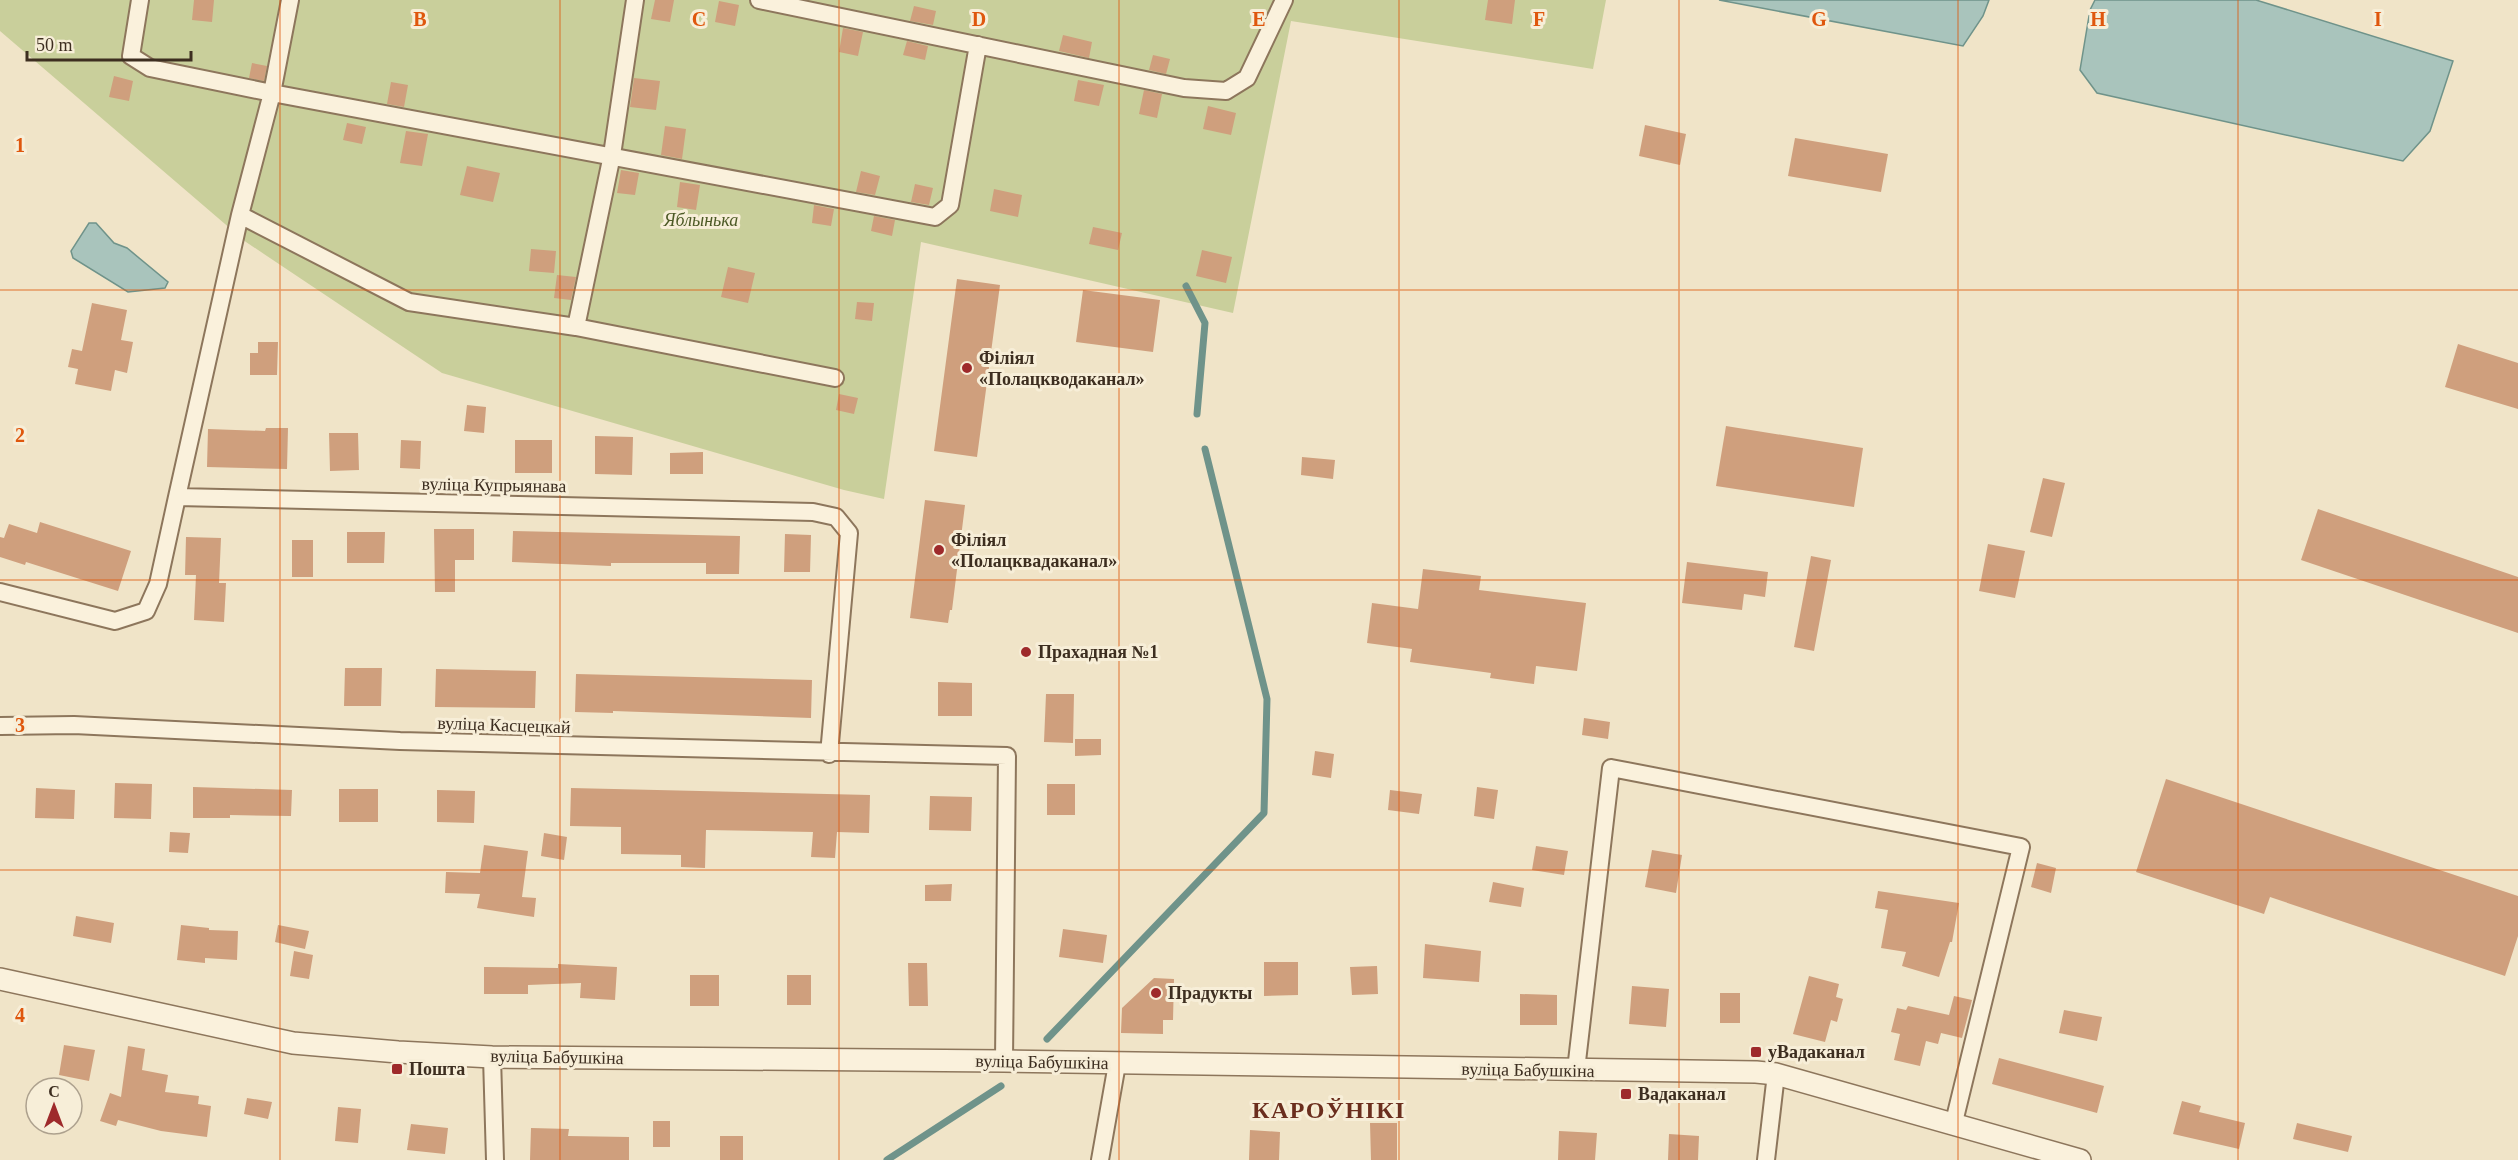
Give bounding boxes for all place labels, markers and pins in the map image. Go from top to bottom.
place label: Філіял «Полацкводаканал» [979,348,1145,389]
marker: Філіял «Полацкводаканал» [960,361,974,375]
place label: Філіял «Полацквадаканал» [951,530,1117,571]
marker: Філіял «Полацквадаканал» [932,543,946,557]
place label: Прахадная №1 [1038,642,1159,662]
marker: Прахадная №1 [1019,645,1033,659]
place label: Прадукты [1168,983,1252,1003]
marker: Прадукты [1149,986,1163,1000]
place label: уВадаканал [1768,1042,1865,1062]
marker: уВадаканал [1749,1045,1763,1059]
place label: Пошта [409,1059,465,1079]
marker: Пошта [390,1062,404,1076]
place label: Вадаканал [1638,1084,1726,1104]
marker: Вадаканал [1619,1087,1633,1101]

